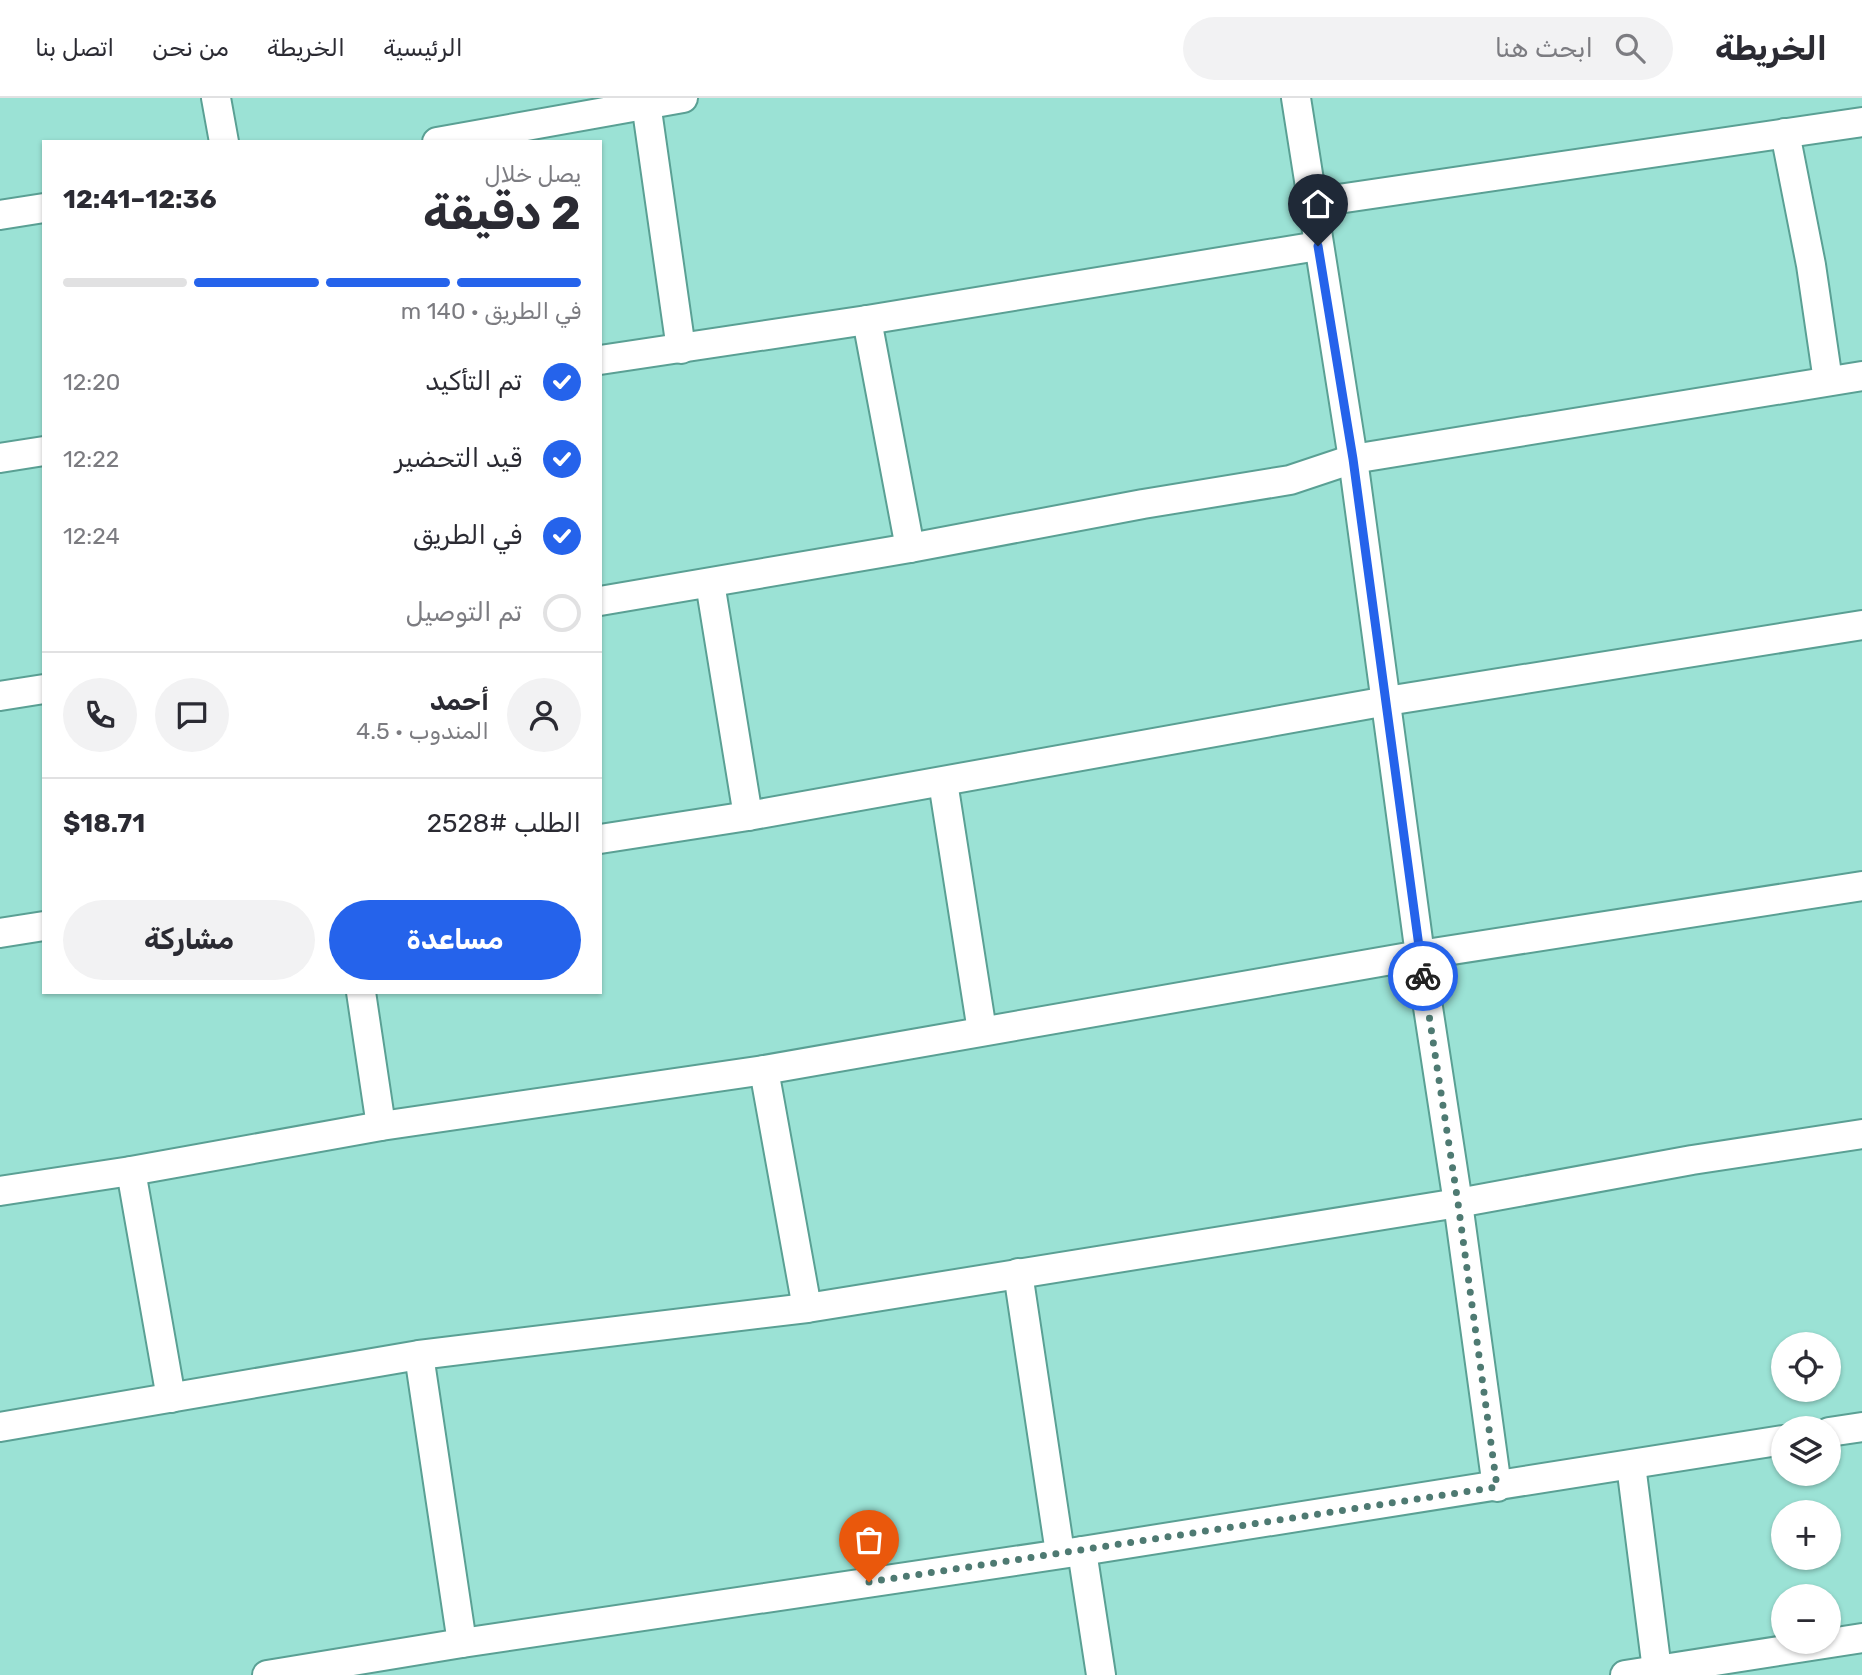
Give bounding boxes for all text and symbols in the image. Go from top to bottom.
search box [1183,17,1673,80]
icon: search [1611,29,1649,67]
text: الخريطة [1715,29,1827,68]
text: ابحث هنا [1495,33,1593,64]
text: اتصل بنا [35,34,114,62]
text: من نحن [152,34,229,62]
text: الخريطة [267,34,345,62]
text: الرئيسية [383,34,463,62]
text: يصل خلال [485,160,581,188]
pin [1288,174,1348,246]
text: 12:36–12:41 [63,184,217,215]
icon: home [1299,185,1337,223]
text: 2 دقيقة [423,186,581,241]
text: في الطريق · 140 m [401,297,581,325]
icon: check [543,363,581,401]
text: تم التأكيد [425,366,522,397]
text: 12:20 [63,368,120,396]
icon: check [543,440,581,478]
text: قيد التحضير [395,443,522,474]
text: 12:22 [63,445,119,473]
icon: check [543,517,581,555]
text: في الطريق [413,520,522,551]
text: 12:24 [63,522,120,550]
text: تم التوصيل [405,597,522,628]
button: phone [63,678,137,752]
button: chat [155,678,229,752]
button: person [507,678,581,752]
text: أحمد [430,686,489,717]
text: المندوب · 4.5 [356,717,489,745]
text: $18.71 [63,808,145,839]
text: الطلب #2528 [427,808,581,839]
button: مشاركة [63,900,315,980]
button: مساعدة [329,900,581,980]
courier [1388,941,1458,1011]
icon: bike [1404,957,1442,995]
map controls [1771,1332,1841,1654]
button: locate [1771,1332,1841,1402]
button: layers [1771,1416,1841,1486]
button: + [1771,1500,1841,1570]
pin [839,1510,899,1582]
icon: bag [850,1521,888,1559]
button: − [1771,1584,1841,1654]

